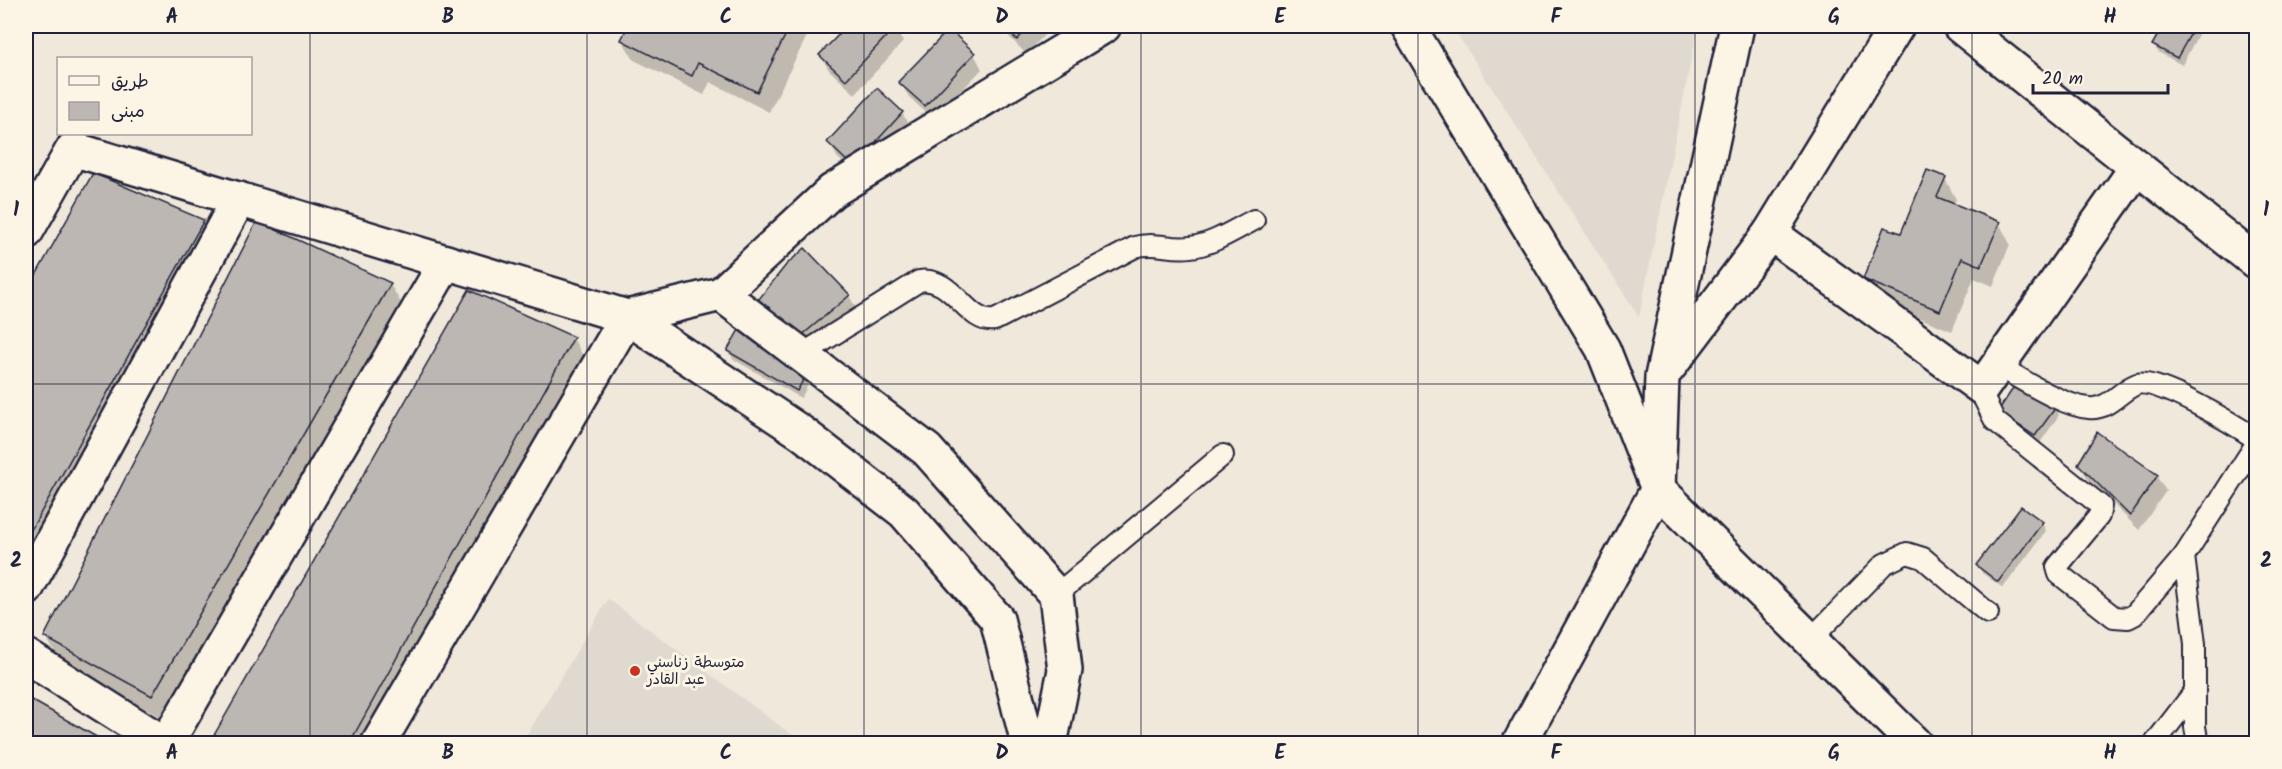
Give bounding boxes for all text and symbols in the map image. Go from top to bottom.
text: A [166,2,178,34]
text: B [442,2,454,34]
text: C [720,2,732,34]
text: D [995,2,1009,34]
text: E [1274,2,1286,34]
text: F [1551,2,1563,34]
text: G [1828,2,1840,34]
text: H [2103,2,2117,34]
legend [57,57,252,135]
scale bar [2033,57,2168,95]
text: 20 m [2042,65,2083,94]
text: طريق [111,68,149,97]
text: مبنى [111,98,145,127]
text: 1 [13,195,19,227]
text: 1 [2263,195,2269,227]
text: 2 [10,546,22,578]
text: 2 [2260,546,2272,578]
place label: متوسطة زناسني عبد القادر [646,651,744,692]
marker: متوسطة زناسني عبد القادر [628,664,642,678]
text: A [166,738,178,769]
text: B [442,738,454,769]
text: C [720,738,732,769]
text: D [995,738,1009,769]
text: E [1274,738,1286,769]
text: F [1551,738,1563,769]
text: G [1828,738,1840,769]
text: H [2103,738,2117,769]

